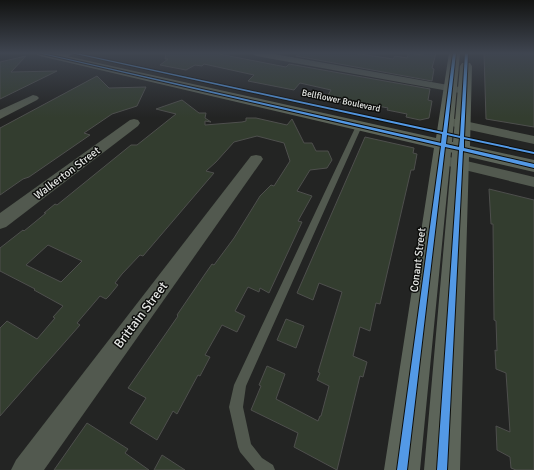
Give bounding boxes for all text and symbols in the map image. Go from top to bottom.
street label: Bellflower Boulevard [301,87,381,115]
street label: Walkerton Street [31,144,103,202]
street label: Conant Street [408,227,428,293]
street label: Brittain Street [111,278,171,351]

